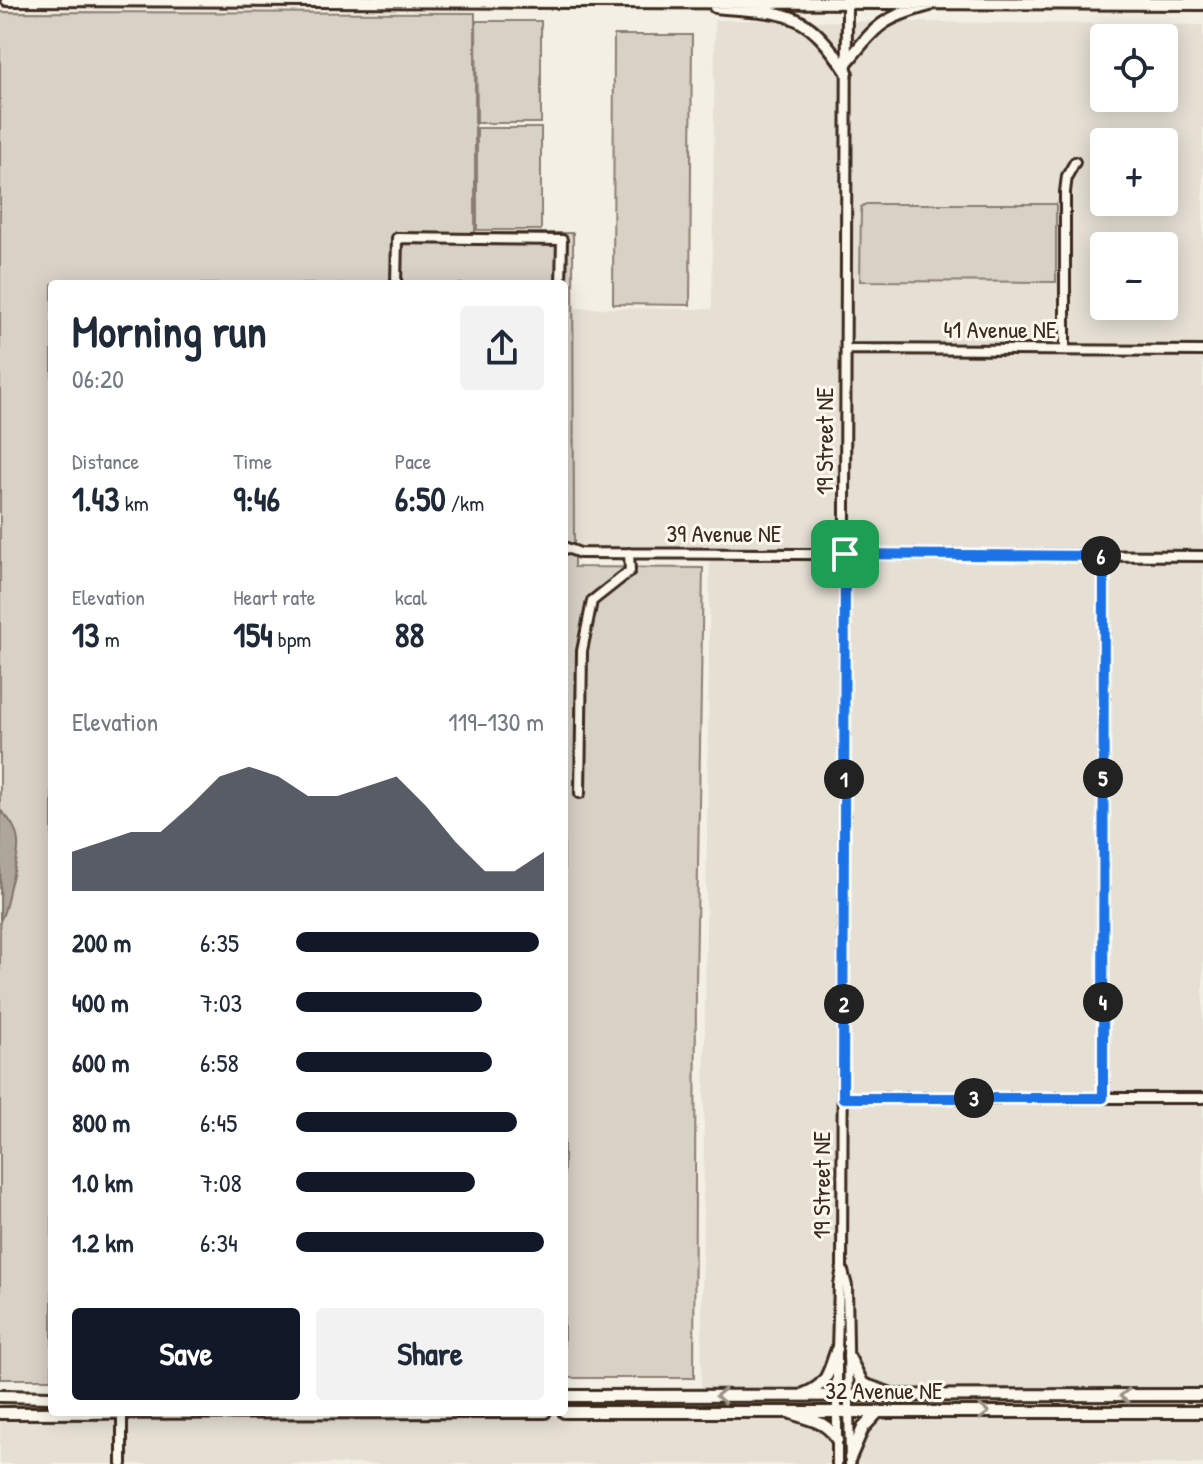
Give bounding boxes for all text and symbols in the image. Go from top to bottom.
map controls [1090,24,1178,320]
button: locate [1090,24,1178,112]
button: + [1090,128,1178,216]
button: − [1090,232,1178,320]
text: Morning run [72,301,267,361]
button: share [460,306,544,390]
street label: 41 Avenue NE [944,313,1057,345]
text: 06:20 [72,361,124,396]
street label: 19 Street NE [808,387,840,495]
text: Distance [72,446,139,476]
text: Time [233,446,272,476]
text: Pace [395,446,431,476]
text: 1.43 [72,476,120,522]
text: 9:46 [233,476,280,522]
text: 6:50 [395,476,446,522]
text: km [120,488,149,518]
text: /km [446,488,484,518]
street label: 39 Avenue NE [667,517,782,549]
pin [811,520,879,588]
icon: arrive [823,532,867,576]
pin: 6 [1081,536,1121,576]
text: 6 [1097,541,1105,571]
text: Elevation [72,582,145,612]
text: Heart rate [233,582,316,612]
text: kcal [395,582,427,612]
text: 13 [72,612,100,658]
text: 154 [233,612,273,658]
text: 88 [395,612,424,658]
text: m [100,624,120,654]
text: bpm [273,624,311,654]
text: Elevation [72,704,158,739]
text: 119–130 m [448,704,544,739]
pin: 5 [1083,758,1123,798]
pin: 1 [824,759,864,799]
text: 5 [1098,763,1108,793]
text: 1 [840,764,848,794]
text: 200 m [72,925,131,960]
text: 6:35 [200,925,239,960]
pin: 4 [1083,982,1123,1022]
pin: 2 [824,984,864,1024]
text: 400 m [72,985,129,1020]
text: 7:03 [200,985,242,1020]
text: 4 [1099,987,1107,1017]
text: 2 [839,989,849,1019]
text: 600 m [72,1045,129,1080]
text: 6:58 [200,1045,239,1080]
pin: 3 [954,1078,994,1118]
text: 3 [969,1083,979,1113]
text: 800 m [72,1105,130,1140]
text: 6:45 [200,1105,237,1140]
street label: 19 Street NE [805,1131,837,1239]
text: 1.0 km [72,1165,133,1200]
text: 7:08 [200,1165,242,1200]
text: 1.2 km [72,1225,134,1260]
text: 6:34 [200,1225,238,1260]
button: Save [72,1308,300,1400]
button: Share [316,1308,544,1400]
street label: 32 Avenue NE [825,1374,943,1406]
one-way arrow [714,1387,727,1405]
one-way arrow [1118,1387,1131,1405]
one-way arrow [978,1403,991,1421]

